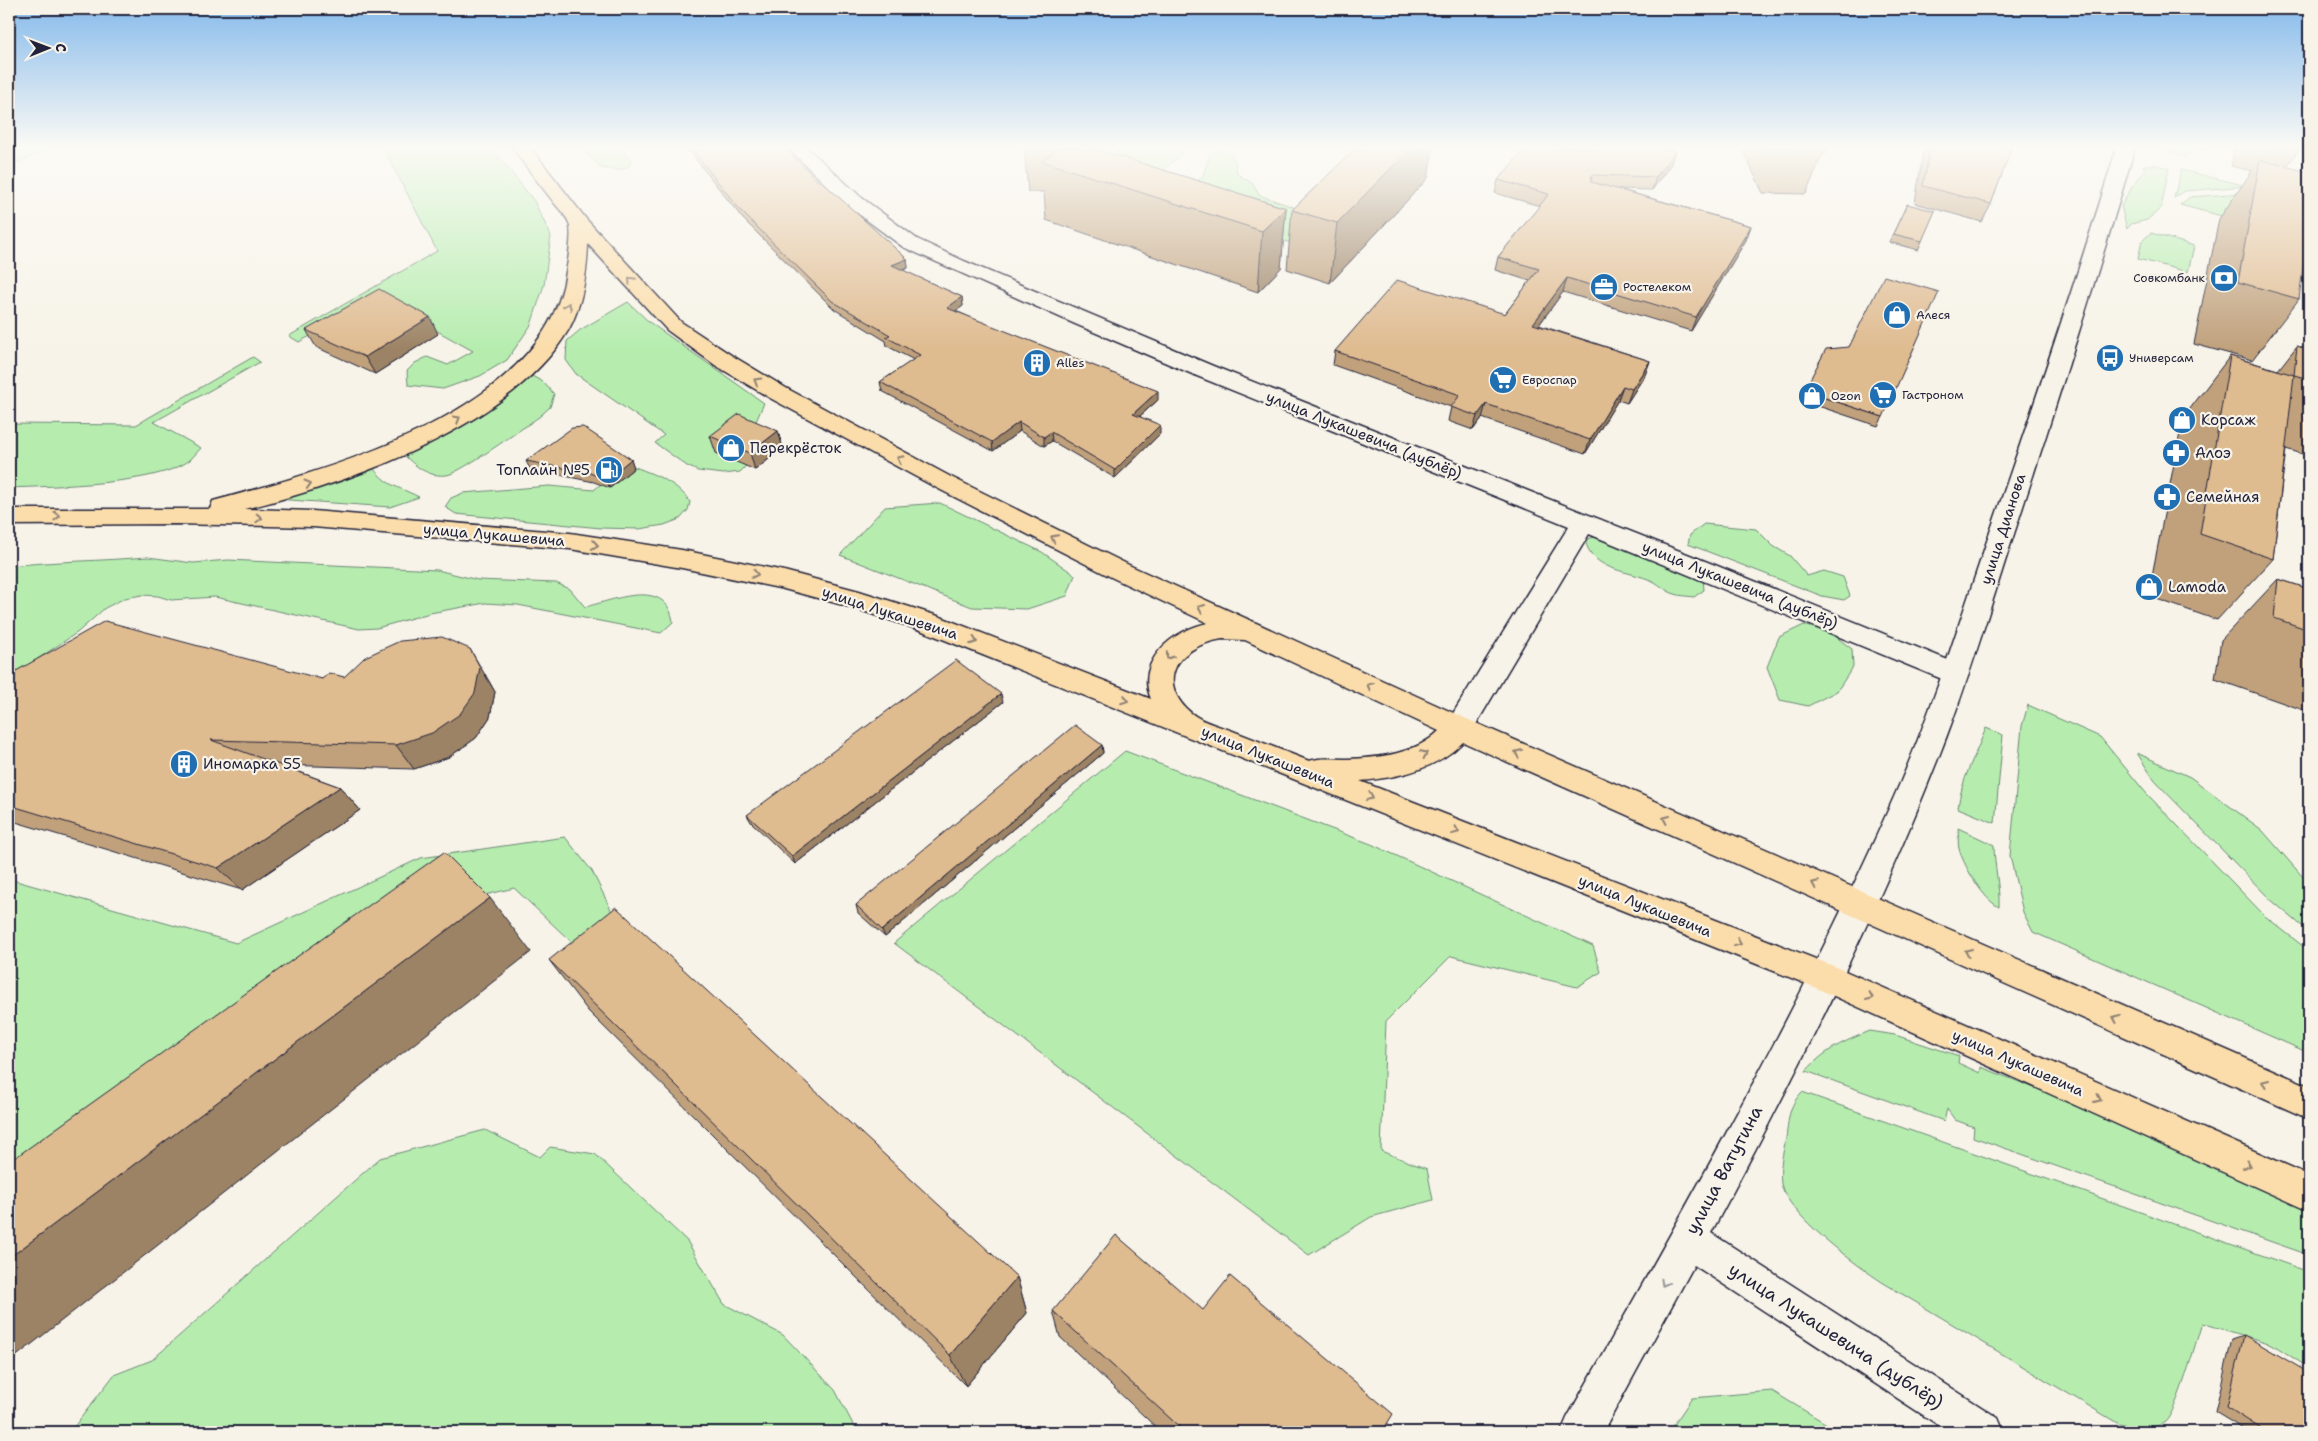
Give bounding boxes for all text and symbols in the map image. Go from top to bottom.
north arrow [22,22,72,72]
text: С [52,43,70,52]
bank icon: Совкомбанк [2209,263,2239,293]
place label: Совкомбанк [2133,270,2206,286]
office icon: Ростелеком [1589,272,1619,302]
one-way arrow [628,277,637,286]
place label: Ростелеком [1623,279,1691,295]
shop icon: Алеся [1882,300,1912,330]
one-way arrow [562,302,573,311]
place label: Алеся [1916,307,1950,323]
bus stop icon: Универсам [2095,343,2125,373]
building icon: Alles [1022,348,1052,378]
place label: Универсам [2129,350,2194,366]
place label: Alles [1056,355,1084,371]
supermarket icon: Евроспар [1488,365,1518,395]
place label: Евроспар [1522,372,1577,388]
one-way arrow [754,377,763,387]
supermarket icon: Гастроном [1868,380,1898,410]
shop icon: Ozon [1797,381,1827,411]
street label: улица Лукашевича (дублёр) [1263,386,1465,484]
place label: Гастроном [1902,387,1964,403]
place label: Ozon [1831,388,1861,404]
shop icon: Корсаж [2167,405,2197,435]
place label: Корсаж [2201,410,2256,430]
one-way arrow [451,415,460,425]
shop icon: Перекрёсток [716,433,746,463]
place label: Перекрёсток [750,438,841,458]
pharmacy icon: Алоэ [2161,438,2191,468]
place label: Алоэ [2195,443,2231,463]
fuel station icon: Топлайн №5 [594,455,624,485]
one-way arrow [896,455,905,465]
place label: Топлайн №5 [496,460,590,480]
street label: улица Дианова [1976,470,2031,587]
one-way arrow [304,479,312,490]
pharmacy icon: Семейная [2152,482,2182,512]
place label: Семейная [2186,487,2259,507]
one-way arrow [54,511,62,521]
one-way arrow [256,513,264,523]
street label: улица Лукашевича [422,519,566,551]
one-way arrow [1051,534,1060,544]
street label: улица Лукашевича (дублёр) [1639,536,1841,634]
one-way arrow [591,540,600,550]
one-way arrow [751,568,760,579]
shop icon: Lamoda [2134,572,2164,602]
place label: Lamoda [2168,577,2227,597]
street label: улица Лукашевича [819,582,961,645]
one-way arrow [1197,604,1206,614]
one-way arrow [969,635,978,645]
one-way arrow [1166,650,1175,660]
one-way arrow [1366,682,1375,693]
one-way arrow [1120,694,1129,705]
street label: улица Лукашевича [1198,721,1338,793]
building icon: Иномарка 55 [169,749,199,779]
one-way arrow [1514,749,1523,760]
one-way arrow [1419,750,1428,760]
place label: Иномарка 55 [203,754,301,774]
one-way arrow [1365,791,1374,801]
one-way arrow [1662,814,1671,825]
one-way arrow [1452,825,1460,835]
street label: улица Лукашевича [1575,870,1715,942]
one-way arrow [1811,880,1820,891]
one-way arrow [1733,936,1742,947]
one-way arrow [1964,947,1973,958]
one-way arrow [1865,991,1874,1002]
one-way arrow [2112,1013,2121,1024]
street label: улица Лукашевича [1949,1025,2088,1101]
one-way arrow [2261,1079,2270,1090]
one-way arrow [2093,1093,2102,1103]
street label: улица Ватутина [1680,1101,1768,1239]
one-way arrow [2242,1159,2251,1170]
street label: улица Лукашевича (дублёр) [1724,1257,1948,1415]
one-way arrow [1661,1277,1671,1286]

